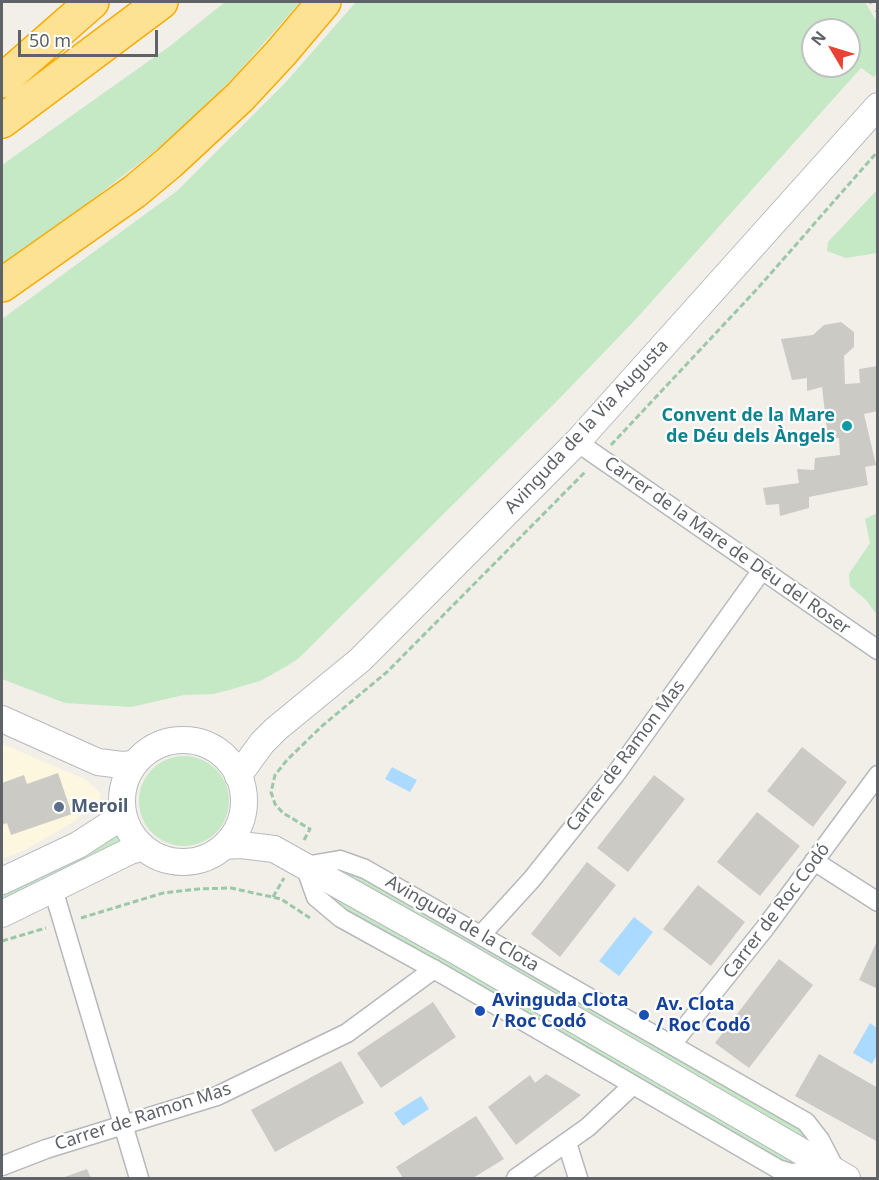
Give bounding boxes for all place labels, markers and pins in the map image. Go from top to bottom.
place label: Convent de la Mare de Déu dels Àngels [661,405,835,448]
marker: Convent de la Mare de Déu dels Àngels [840,419,854,433]
place label: Meroil [71,796,128,818]
marker: Meroil [52,800,66,814]
place label: Avinguda Clota / Roc Codó [492,990,628,1032]
place label: Av. Clota / Roc Codó [656,994,751,1036]
marker: Avinguda Clota / Roc Codó [473,1004,487,1018]
marker: Av. Clota / Roc Codó [637,1008,651,1022]

